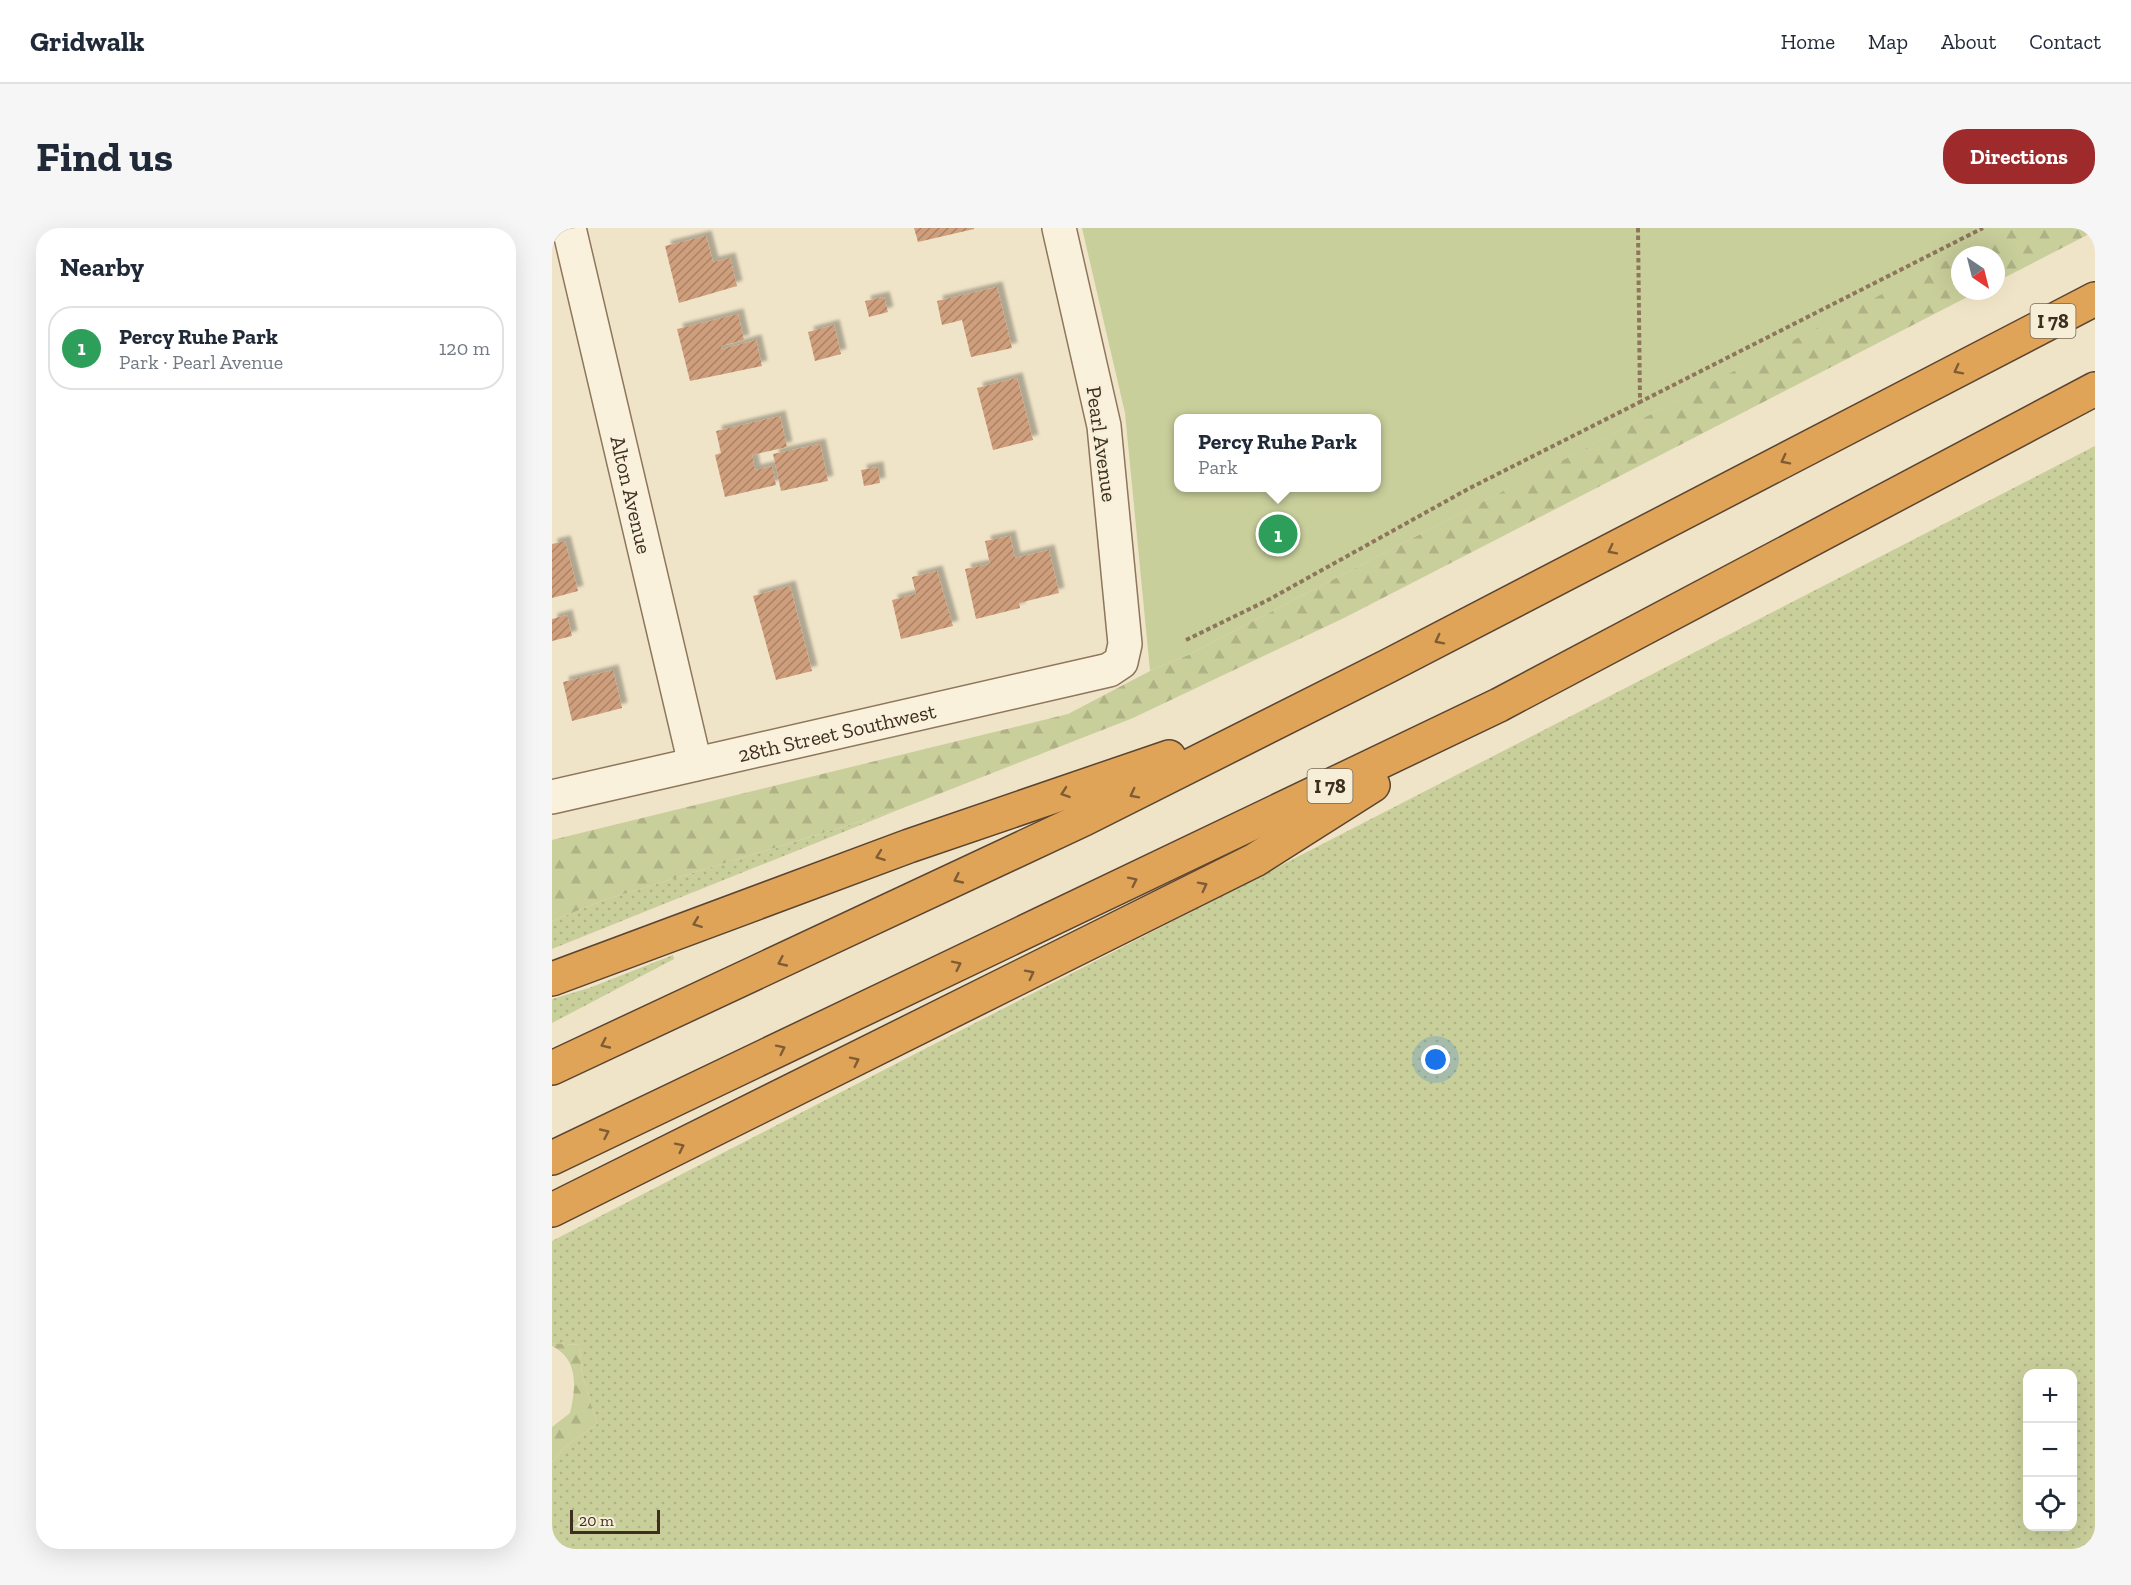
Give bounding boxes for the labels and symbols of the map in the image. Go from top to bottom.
north arrow [1951,246,2005,300]
road number: I 78 [2030,304,2076,338]
one-way arrow [1954,363,1965,374]
street label: Pearl Avenue [1082,385,1123,504]
street label: Alton Avenue [606,433,658,556]
one-way arrow [1781,453,1792,464]
pin: 1 [1258,512,1298,556]
one-way arrow [1608,543,1619,554]
one-way arrow [1435,633,1446,644]
street label: 28th Street Southwest [735,697,938,767]
road number: I 78 [1308,769,1352,803]
one-way arrow [1060,785,1071,798]
one-way arrow [1129,787,1140,798]
one-way arrow [876,849,887,861]
one-way arrow [953,871,964,883]
one-way arrow [1126,876,1137,888]
one-way arrow [1197,882,1208,893]
one-way arrow [692,916,703,928]
one-way arrow [777,954,788,966]
one-way arrow [950,961,961,972]
one-way arrow [1023,970,1034,982]
one-way arrow [600,1036,611,1048]
one-way arrow [774,1045,785,1057]
your location [1421,1045,1450,1074]
one-way arrow [848,1056,859,1068]
one-way arrow [598,1129,609,1141]
one-way arrow [673,1143,684,1154]
scale bar [570,1507,660,1534]

